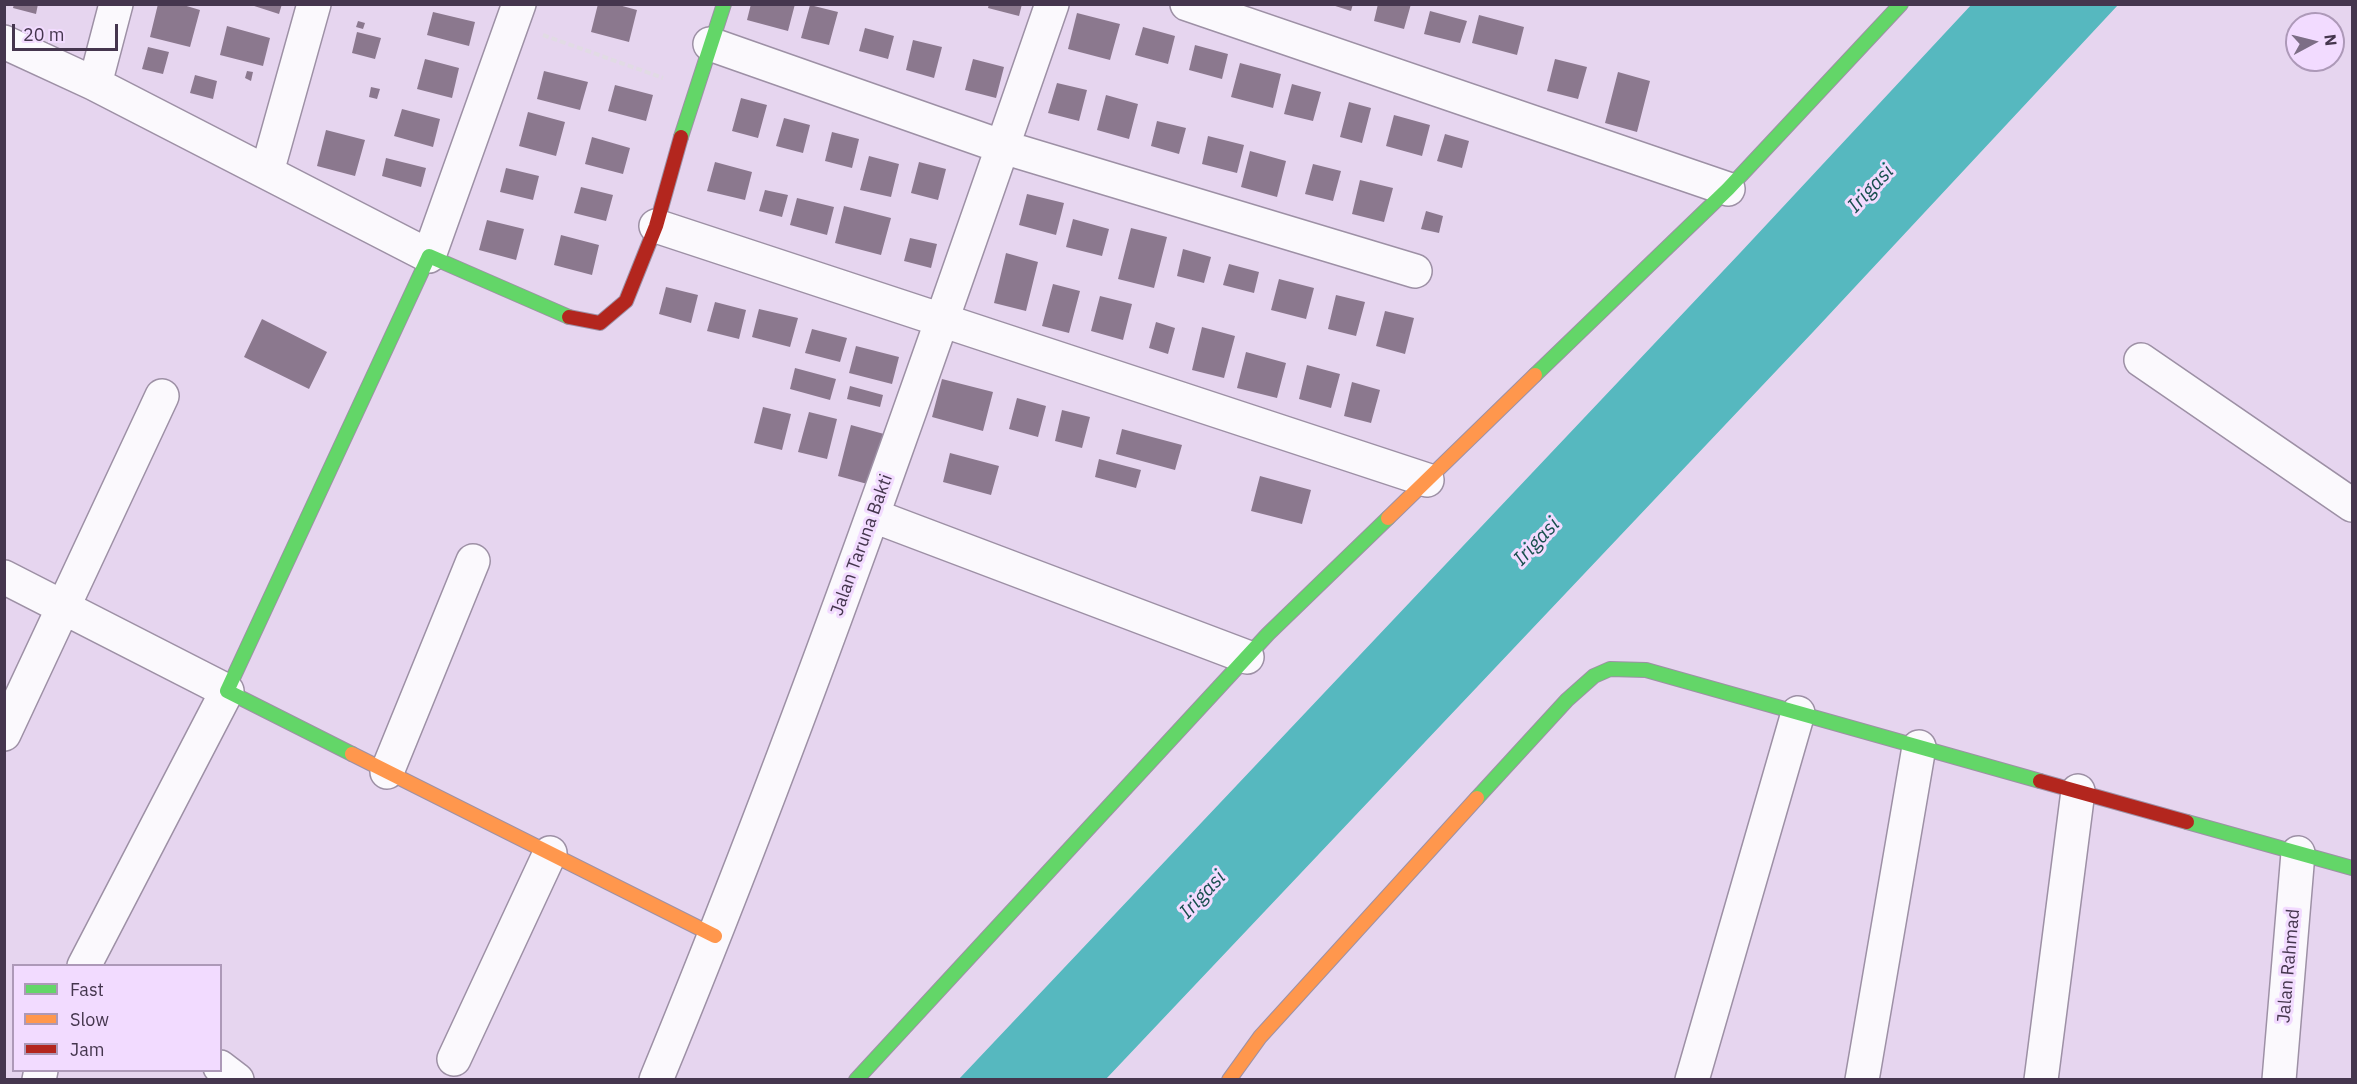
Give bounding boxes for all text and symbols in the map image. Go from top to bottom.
scale bar [15,12,122,50]
north arrow [2285,12,2345,72]
text: 20 m [23,23,65,46]
text: N [2320,33,2342,47]
water label: Irigasi [1843,160,1899,218]
street label: Jalan Taruna Bakti [826,471,898,619]
water label: Irigasi [1509,513,1565,571]
water label: Irigasi [1175,866,1231,924]
street label: Jalan Rahmad [2273,908,2305,1024]
legend [12,964,222,1072]
text: Fast [70,978,104,1001]
text: Slow [70,1008,109,1031]
text: Jam [70,1038,105,1061]

